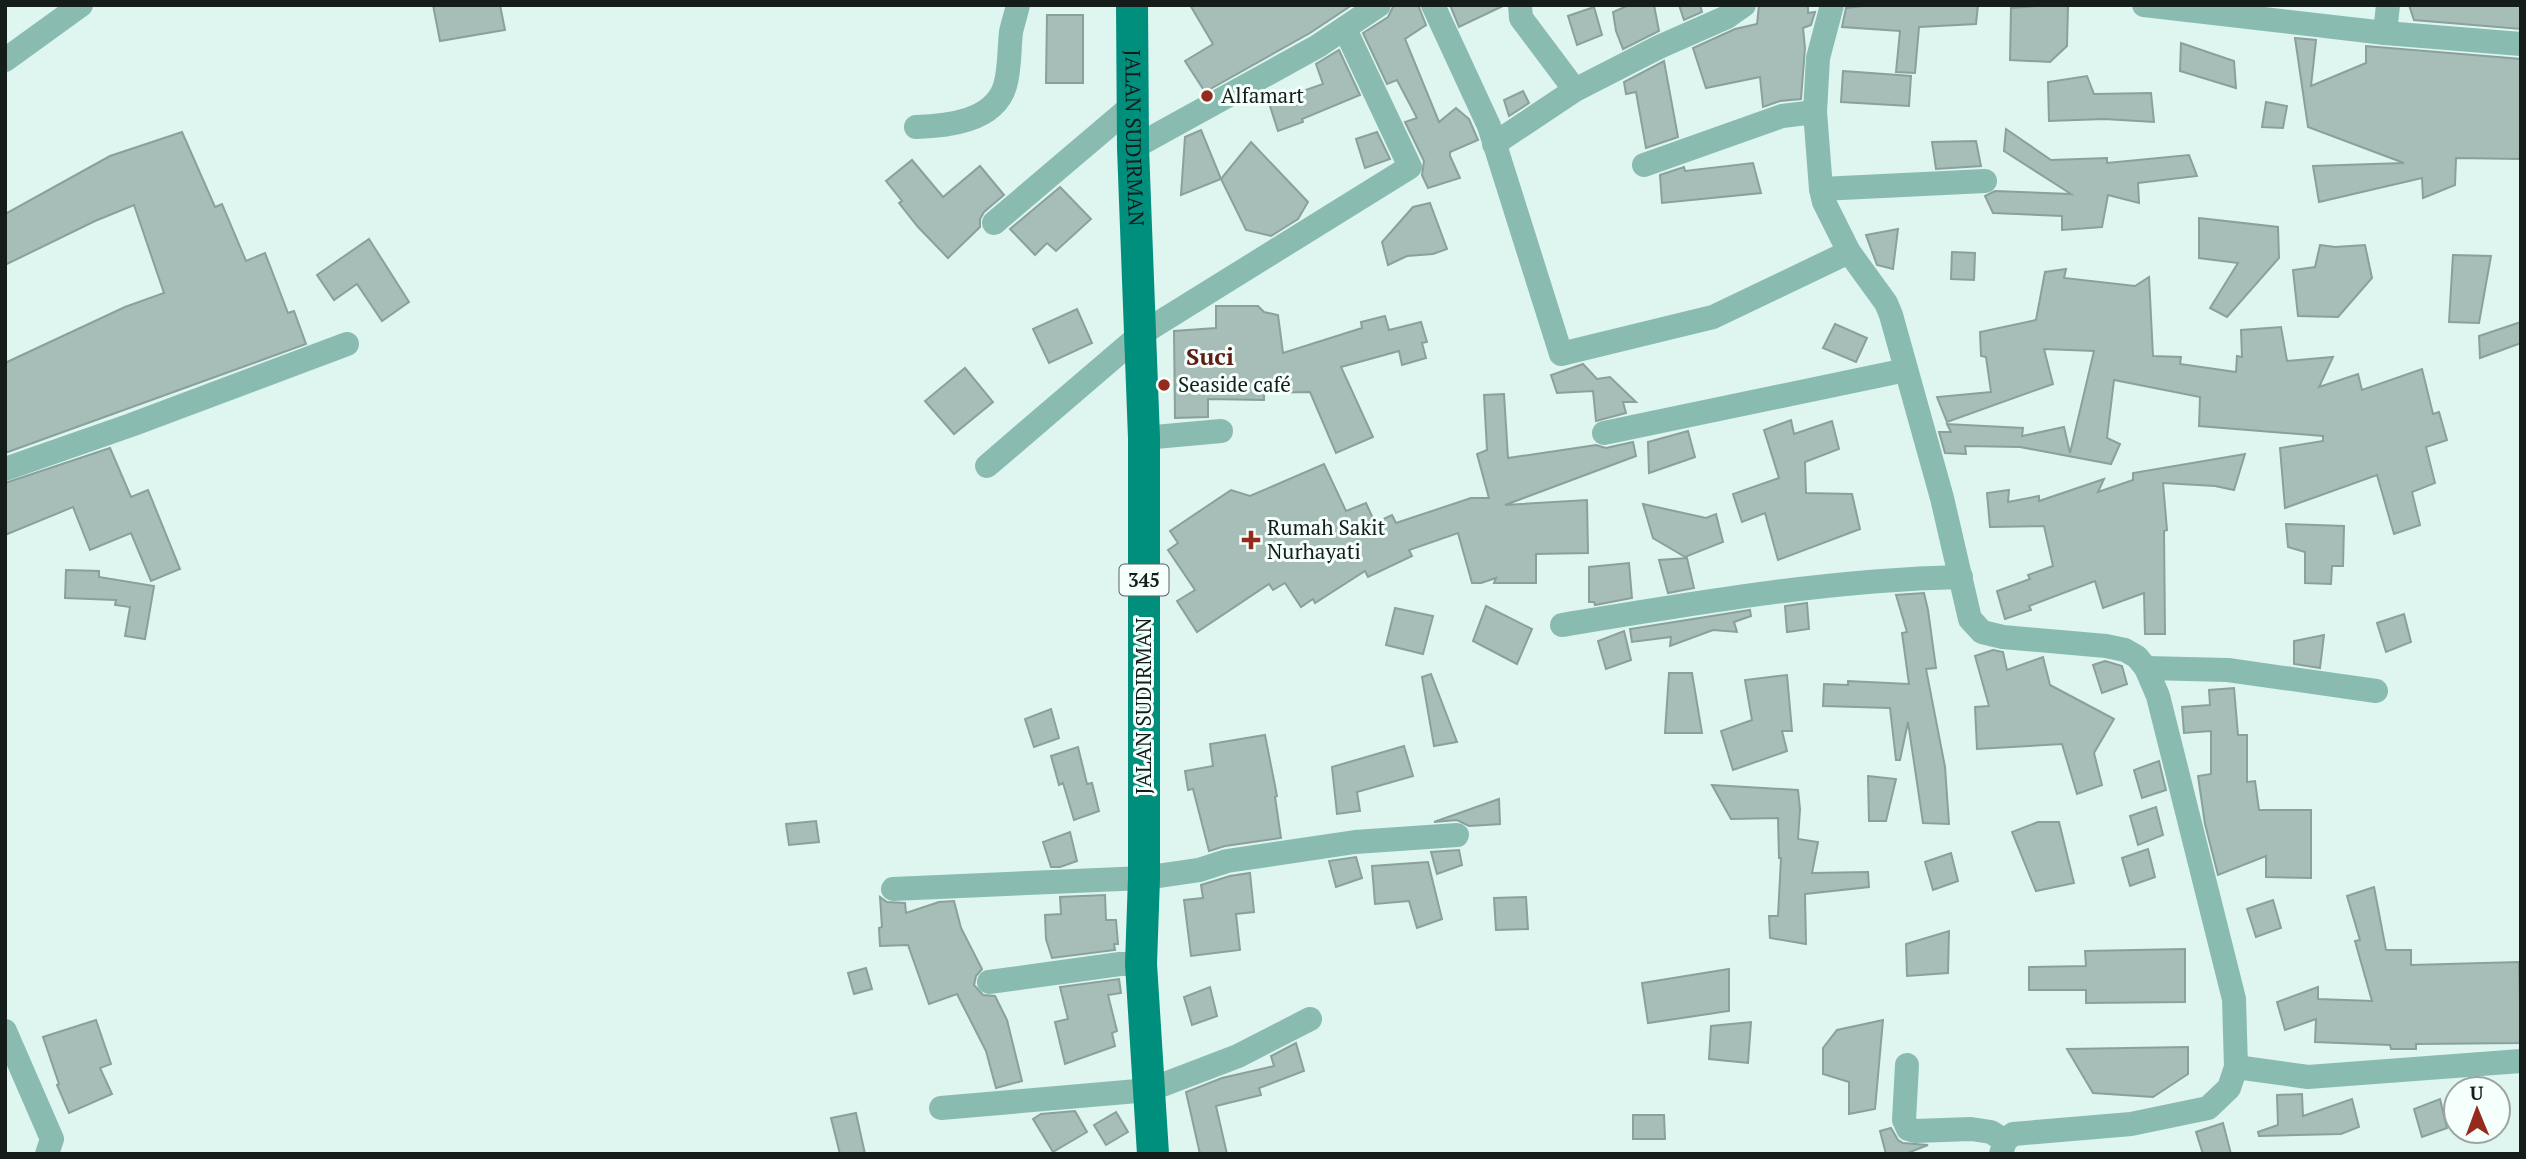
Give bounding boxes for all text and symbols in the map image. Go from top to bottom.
street label: JALAN SUDIRMAN [1119,49,1151,227]
place label: Alfamart [1221,81,1304,109]
marker: Alfamart [1199,88,1215,104]
district label: Suci [1186,340,1234,372]
place label: Seaside café [1178,370,1291,398]
marker: Seaside café [1156,377,1172,393]
place label: Rumah Sakit Nurhayati [1267,513,1386,565]
marker: Rumah Sakit Nurhayati [1241,530,1261,550]
road number: 345 [1120,565,1168,596]
street label: JALAN SUDIRMAN [1129,618,1157,794]
north arrow [2442,1075,2512,1145]
text: U [2470,1080,2484,1105]

